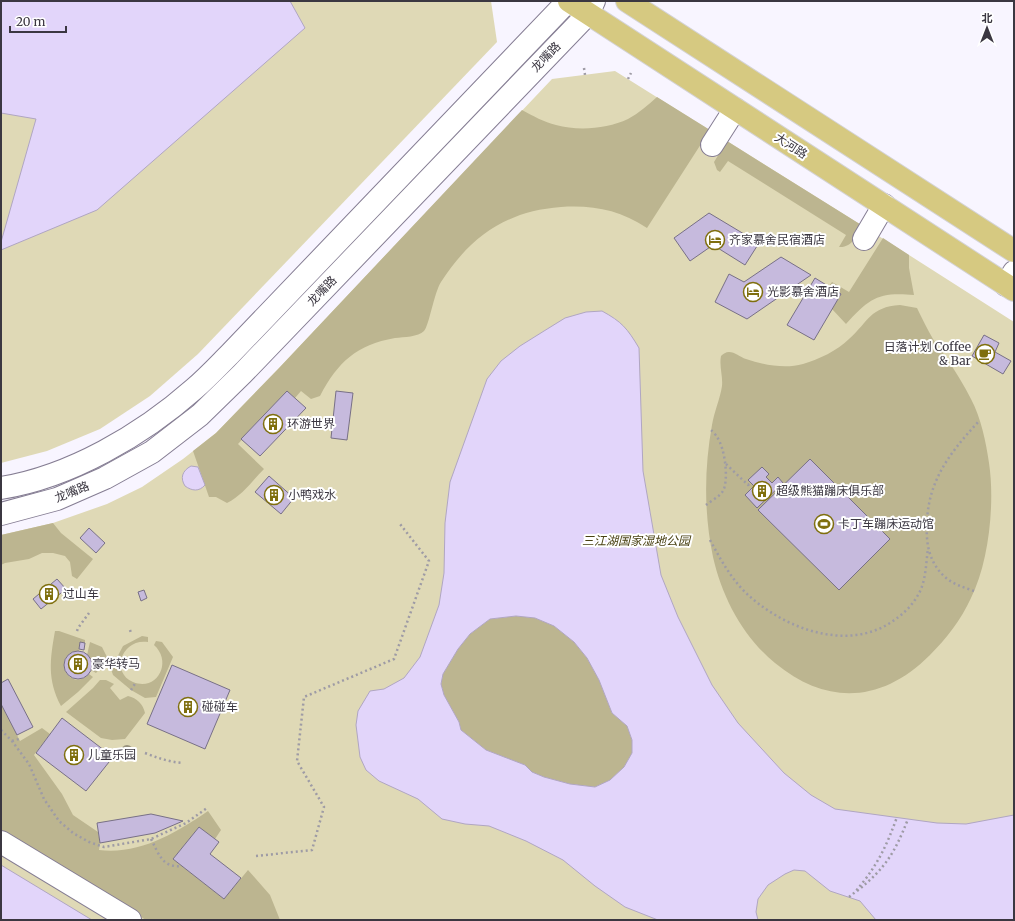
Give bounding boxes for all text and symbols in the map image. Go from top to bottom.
scale bar [10,8,66,34]
north arrow [967,8,1007,48]
text: 北 [982,11,993,25]
text: 20 m [16,14,45,29]
street label: 龙嘴路 [528,38,564,75]
street label: 大河路 [772,129,810,162]
hotel icon: 齐家慕舍民宿酒店 [704,229,726,251]
place label: 齐家慕舍民宿酒店 [729,232,825,247]
street label: 龙嘴路 [304,272,340,309]
hotel icon: 光影慕舍酒店 [742,281,764,303]
place label: 光影慕舍酒店 [767,284,839,299]
place label: 日落计划 Coffee & Bar [884,339,972,368]
cafe icon: 日落计划 Coffee & Bar [974,343,996,365]
building icon: 环游世界 [262,413,284,435]
place label: 环游世界 [287,416,335,431]
street label: 龙嘴路 [52,478,91,505]
building icon: 超级熊猫蹦床俱乐部 [751,480,773,502]
place label: 超级熊猫蹦床俱乐部 [776,483,884,498]
building icon: 小鸭戏水 [263,484,285,506]
place label: 小鸭戏水 [288,487,336,502]
sports icon: 卡丁车蹦床运动馆 [813,513,835,535]
place label: 卡丁车蹦床运动馆 [838,516,934,531]
park label: 三江湖国家湿地公园 [582,533,692,548]
building icon: 过山车 [38,583,60,605]
place label: 过山车 [63,586,99,601]
building icon: 豪华转马 [67,653,89,675]
place label: 豪华转马 [92,656,140,671]
building icon: 碰碰车 [177,696,199,718]
place label: 碰碰车 [202,699,238,714]
building icon: 儿童乐园 [63,744,85,766]
place label: 儿童乐园 [88,747,136,762]

